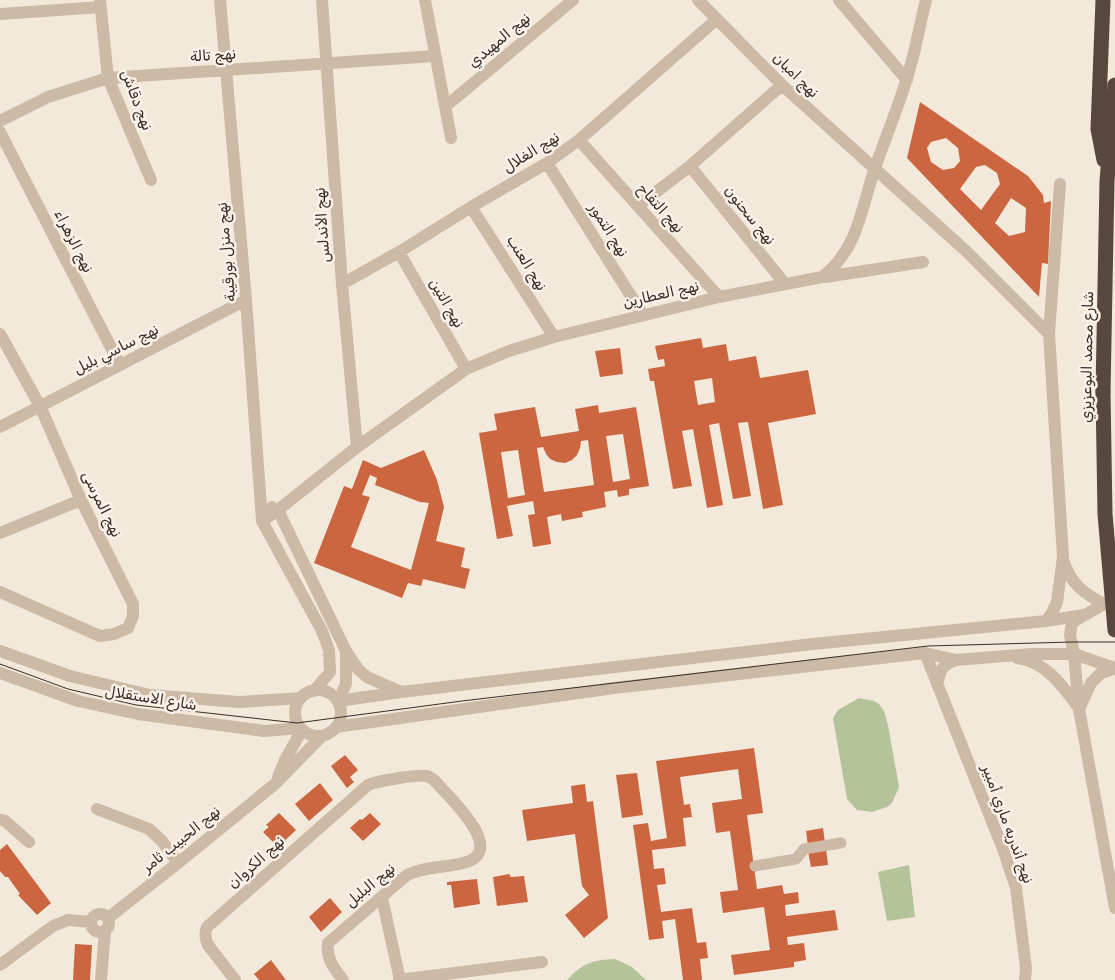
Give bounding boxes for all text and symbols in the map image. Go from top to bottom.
street label: نهج المهيدي [464,9,535,73]
street label: نهج تالة [189,44,237,68]
street label: نهج امبان [768,49,823,103]
street label: نهج دقاش [115,67,157,134]
street label: نهج الغلال [499,128,564,178]
street label: نهج التفاح [632,179,688,238]
street label: نهج سحنون [719,182,779,250]
street label: نهج الأندلس [310,187,336,263]
street label: نهج التمور [583,199,633,261]
street label: نهج منزل بورقيبة [213,201,241,303]
street label: نهج الزهراء [49,206,98,277]
street label: نهج العنب [501,232,551,295]
street label: نهج التين [424,275,468,332]
street label: نهج العطارين [621,276,701,313]
street label: شارع محمد البوعزيزي [1077,291,1099,423]
street label: نهج ساسي بليل [70,320,163,381]
street label: نهج المرسى [76,468,126,541]
street label: شارع الاستقلال [103,682,198,716]
street label: نهج أندريه ماري أمبير [976,761,1038,887]
street label: نهج الحبيب ثامر [137,802,225,878]
street label: نهج الكروان [224,832,289,894]
street label: نهج البلبل [341,859,400,913]

